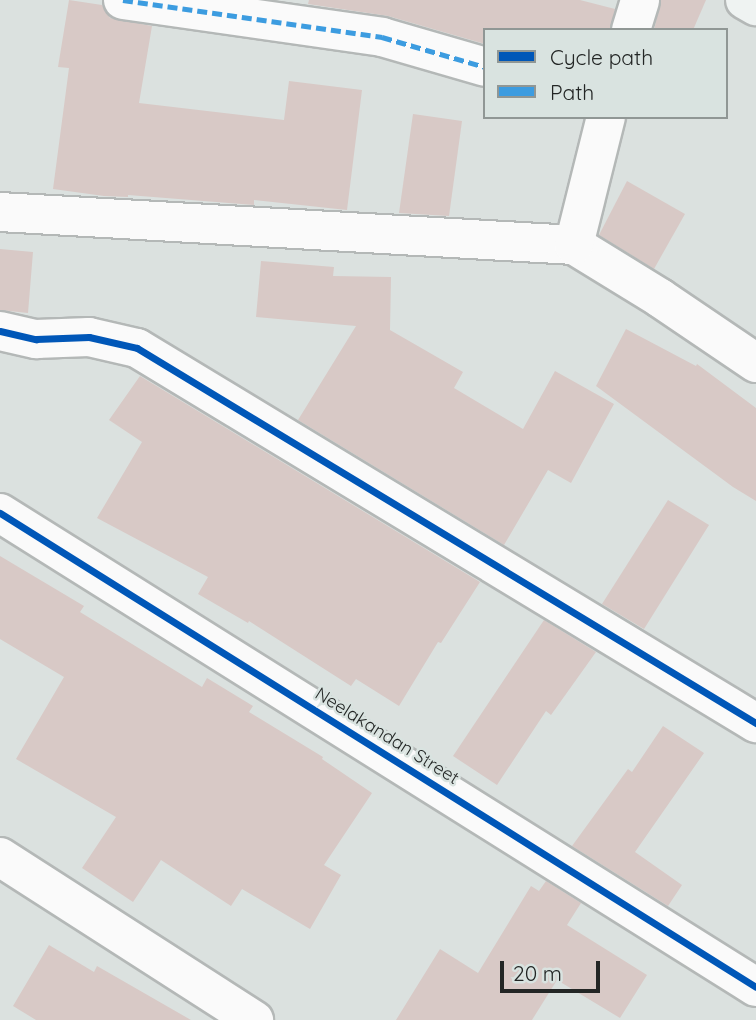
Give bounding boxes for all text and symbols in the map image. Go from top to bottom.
legend [483,28,728,119]
text: Cycle path [550,44,653,70]
text: Path [550,79,594,105]
street label: Neelakandan Street [311,683,463,789]
scale bar [504,946,604,990]
text: 20 m [513,960,562,986]

